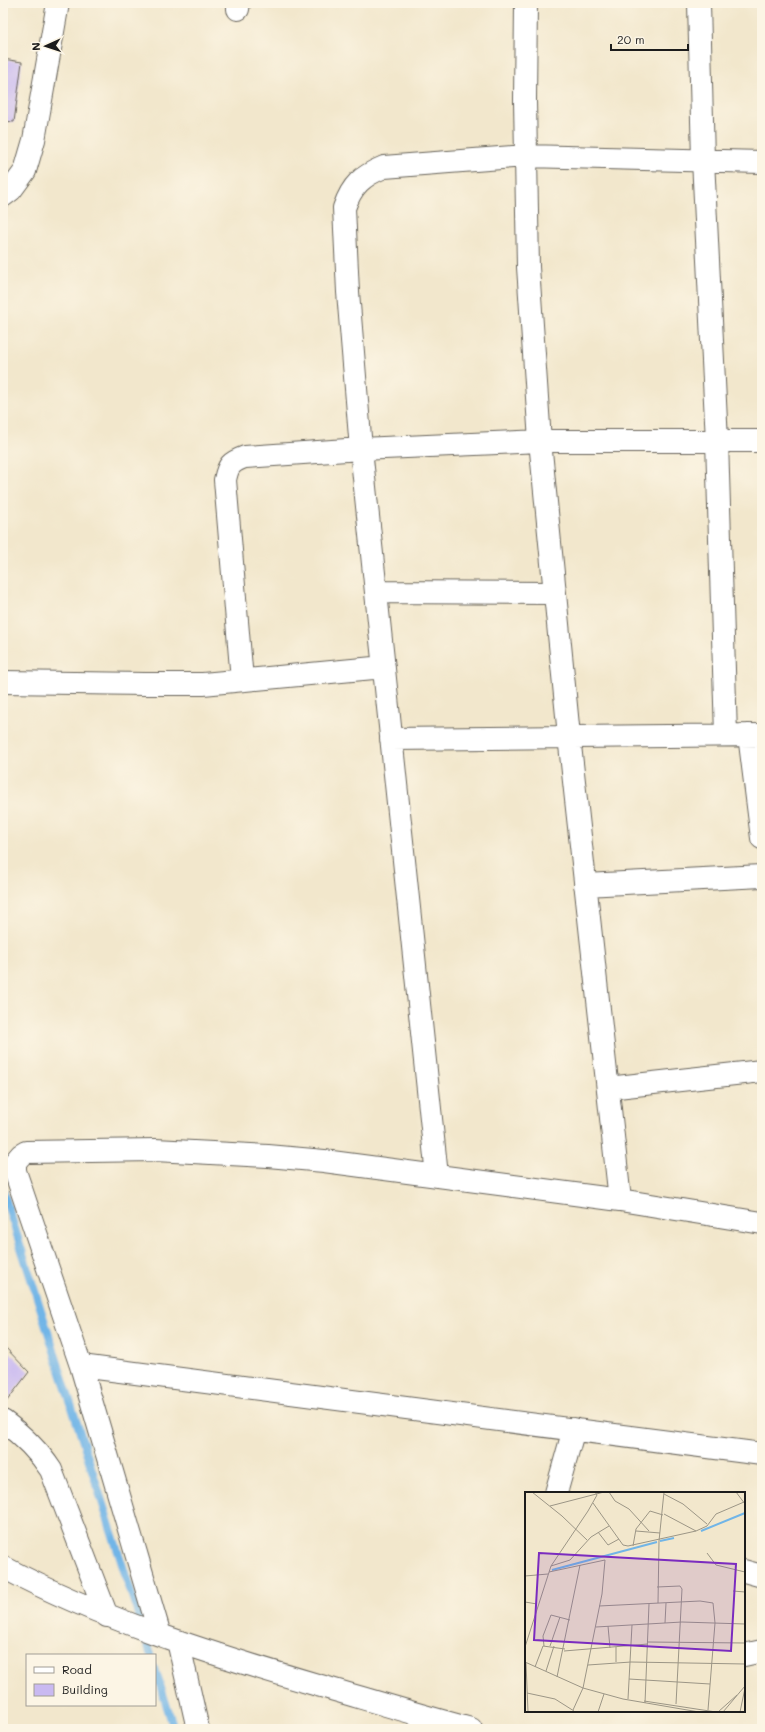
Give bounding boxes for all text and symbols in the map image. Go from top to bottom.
north arrow [26,26,66,66]
scale bar [611,26,688,52]
text: 20 m [617,31,645,47]
text: N [28,42,43,51]
inset map [525,1492,745,1712]
legend [26,1654,156,1706]
text: Road [62,1661,92,1677]
text: Building [62,1681,108,1697]

